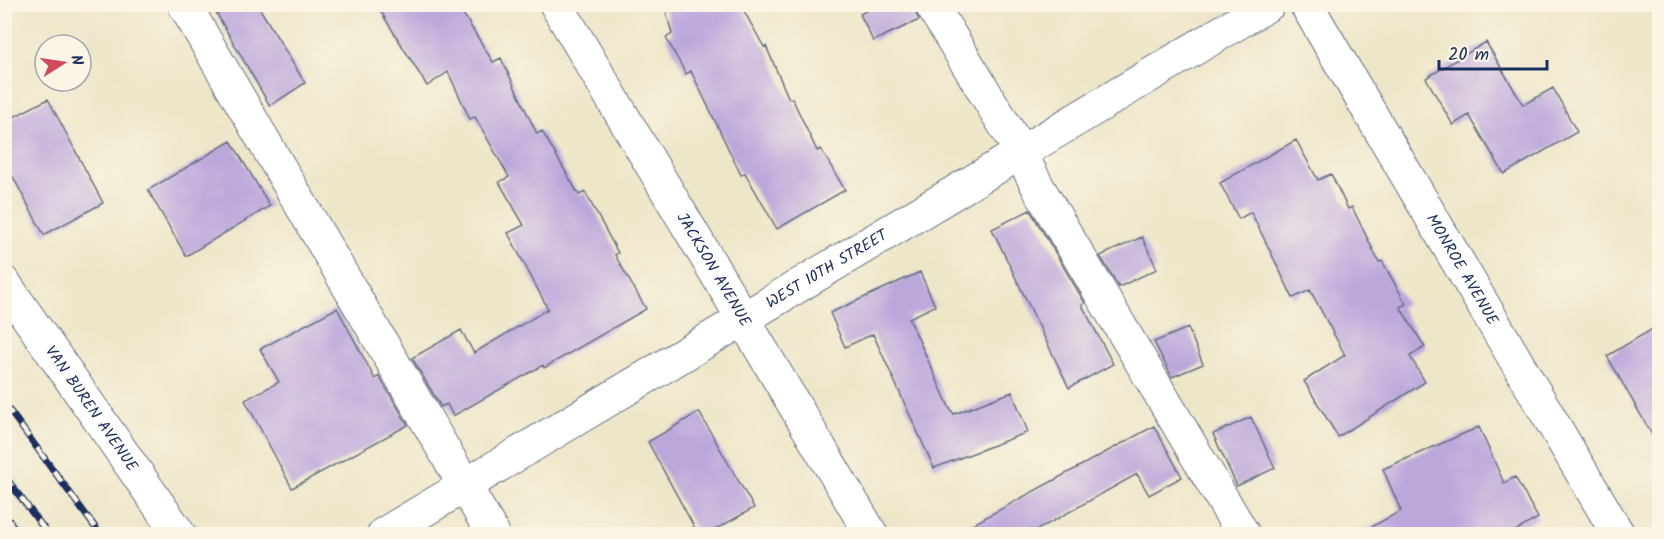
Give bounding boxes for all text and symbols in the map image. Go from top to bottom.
north arrow [33,33,93,93]
scale bar [1439,33,1547,71]
text: 20 m [1448,41,1489,70]
text: N [63,53,89,68]
street label: JACKSON AVENUE [670,208,758,332]
street label: MONROE AVENUE [1420,209,1505,330]
street label: WEST 10TH STREET [761,222,893,315]
street label: VAN BUREN AVENUE [39,340,145,477]

